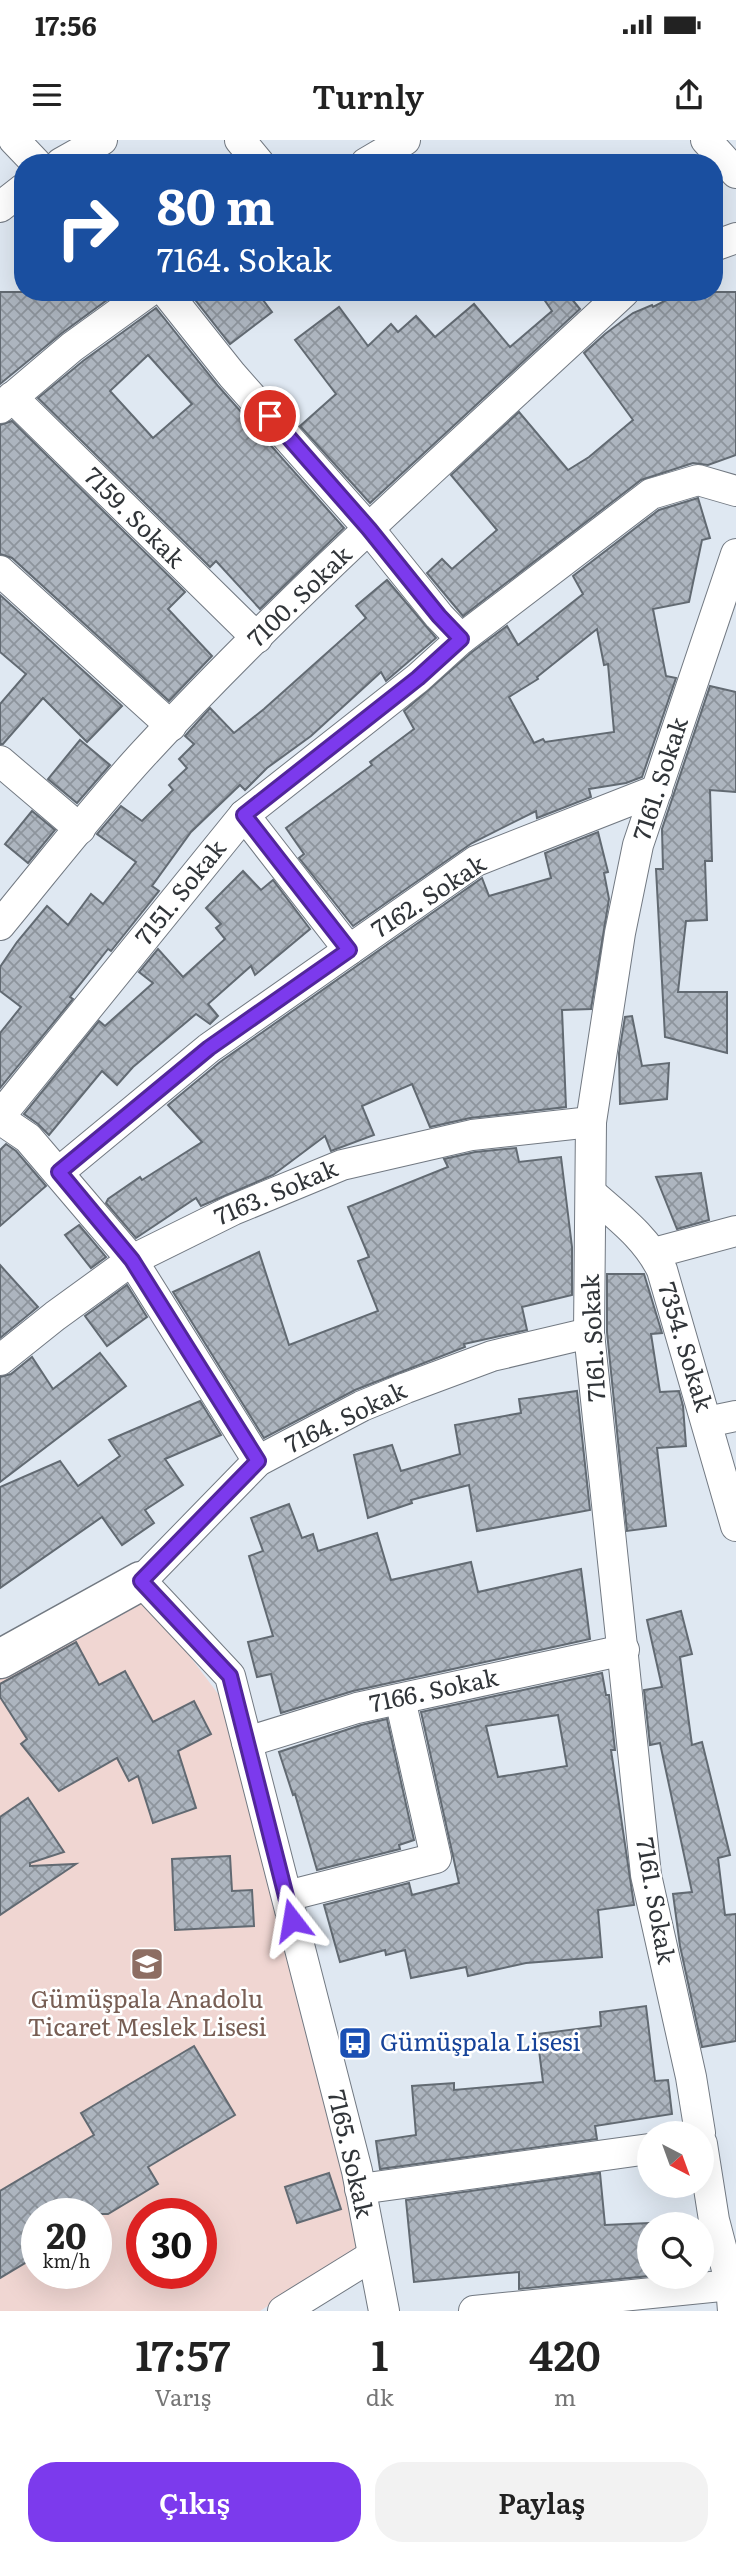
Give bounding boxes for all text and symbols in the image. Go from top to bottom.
text: 17:56 [35,5,97,44]
text: Turnly [312,71,424,119]
icon: menu [28,76,66,114]
icon: share [670,76,708,114]
text: 80 m [157,167,275,240]
icon: right [42,182,133,273]
text: 7164. Sokak [157,234,332,282]
pin [240,386,300,446]
icon: arrive [251,397,289,435]
street label: 7159. Sokak [78,458,194,575]
street label: 7100. Sokak [238,536,358,654]
street label: 7161. Sokak [622,712,695,844]
street label: 7151. Sokak [126,831,233,952]
street label: 7162. Sokak [364,845,492,945]
street label: 7163. Sokak [208,1149,342,1232]
street label: 7161. Sokak [571,1273,612,1403]
street label: 7354. Sokak [651,1277,724,1415]
street label: 7164. Sokak [278,1371,412,1460]
street label: 7166. Sokak [366,1658,501,1719]
street label: 7161. Sokak [629,1835,686,1967]
position arrow [255,1883,329,1957]
school or university icon: Gümüşpala Anadolu Ticaret Meslek Lisesi [128,1945,166,1983]
place label: Gümüşpala Anadolu Ticaret Meslek Lisesi [28,1980,267,2043]
place label: Gümüşpala Lisesi [380,2023,581,2058]
bus stop icon: Gümüşpala Lisesi [336,2024,374,2062]
street label: 7165. Sokak [321,2086,384,2221]
north arrow [637,2121,714,2198]
map controls [637,2121,714,2289]
speed limit sign: 30 [126,2198,217,2289]
text: 20 [46,2208,87,2260]
button: search [637,2212,714,2289]
text: km/h [43,2247,90,2274]
text: 17:57 [135,2322,231,2384]
text: 1 [371,2322,388,2384]
text: 420 [529,2322,601,2384]
text: Varış [155,2379,211,2413]
text: dk [366,2379,394,2413]
text: m [554,2379,576,2413]
button: Çıkış [28,2462,361,2542]
button: Paylaş [375,2462,708,2542]

